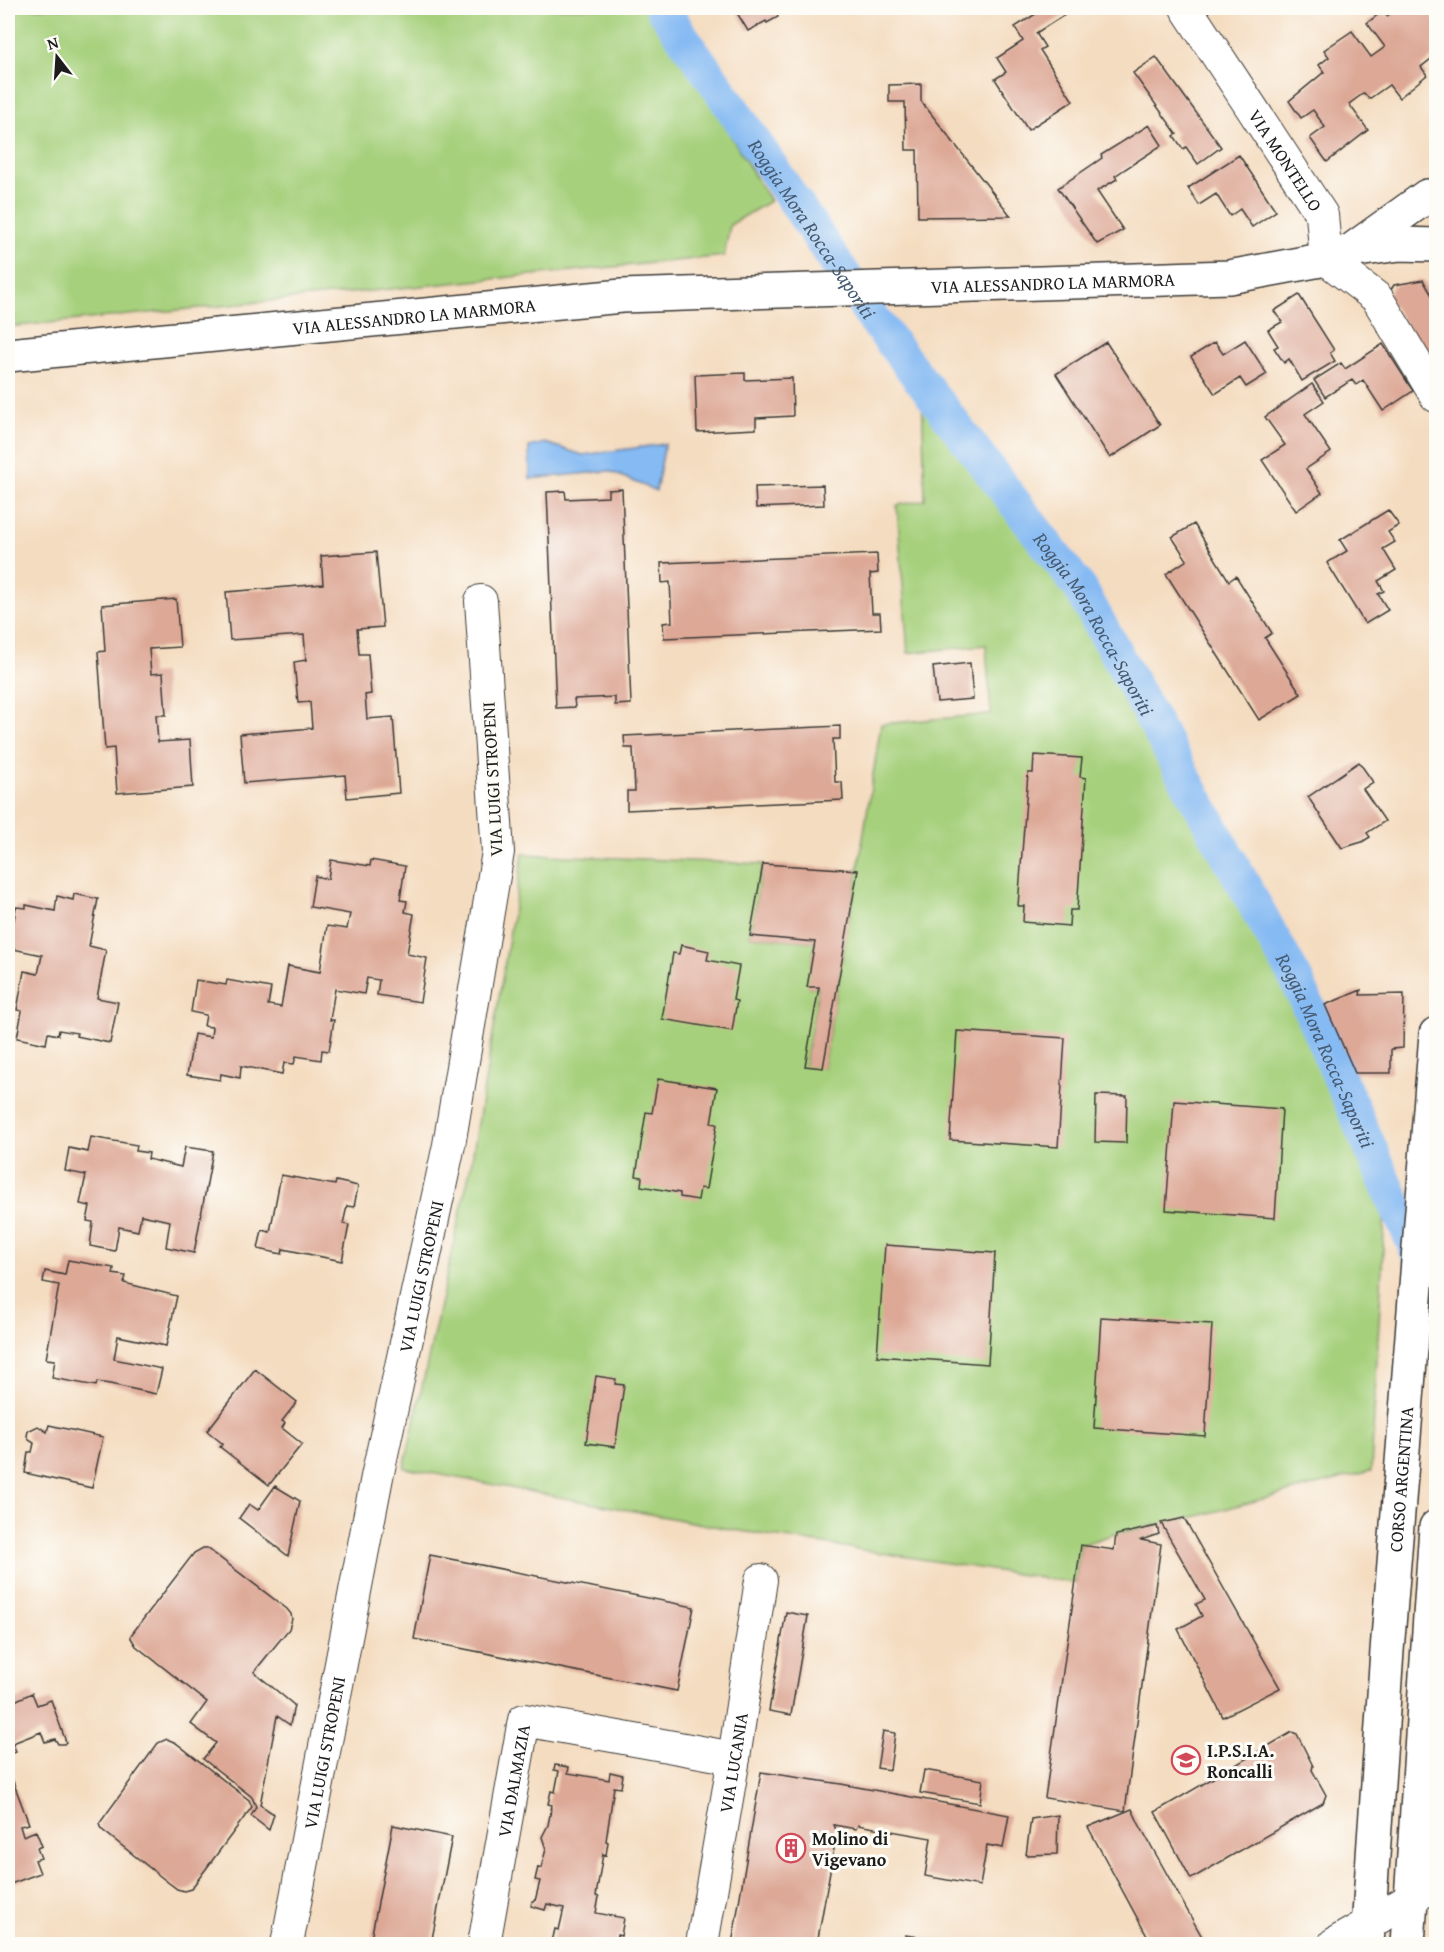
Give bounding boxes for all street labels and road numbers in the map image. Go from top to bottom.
street label: VIA MONTELLO [1242,104,1329,217]
street label: VIA ALESSANDRO LA MARMORA [930,265,1176,300]
street label: VIA ALESSANDRO LA MARMORA [291,291,537,341]
street label: VIA LUIGI STROPENI [474,701,510,857]
street label: VIA LUIGI STROPENI [391,1198,450,1355]
street label: CORSO ARGENTINA [1381,1405,1420,1553]
street label: VIA LUIGI STROPENI [296,1674,352,1831]
street label: VIA LUCANIA [711,1710,754,1815]
street label: VIA DALMAZIA [490,1722,537,1839]

